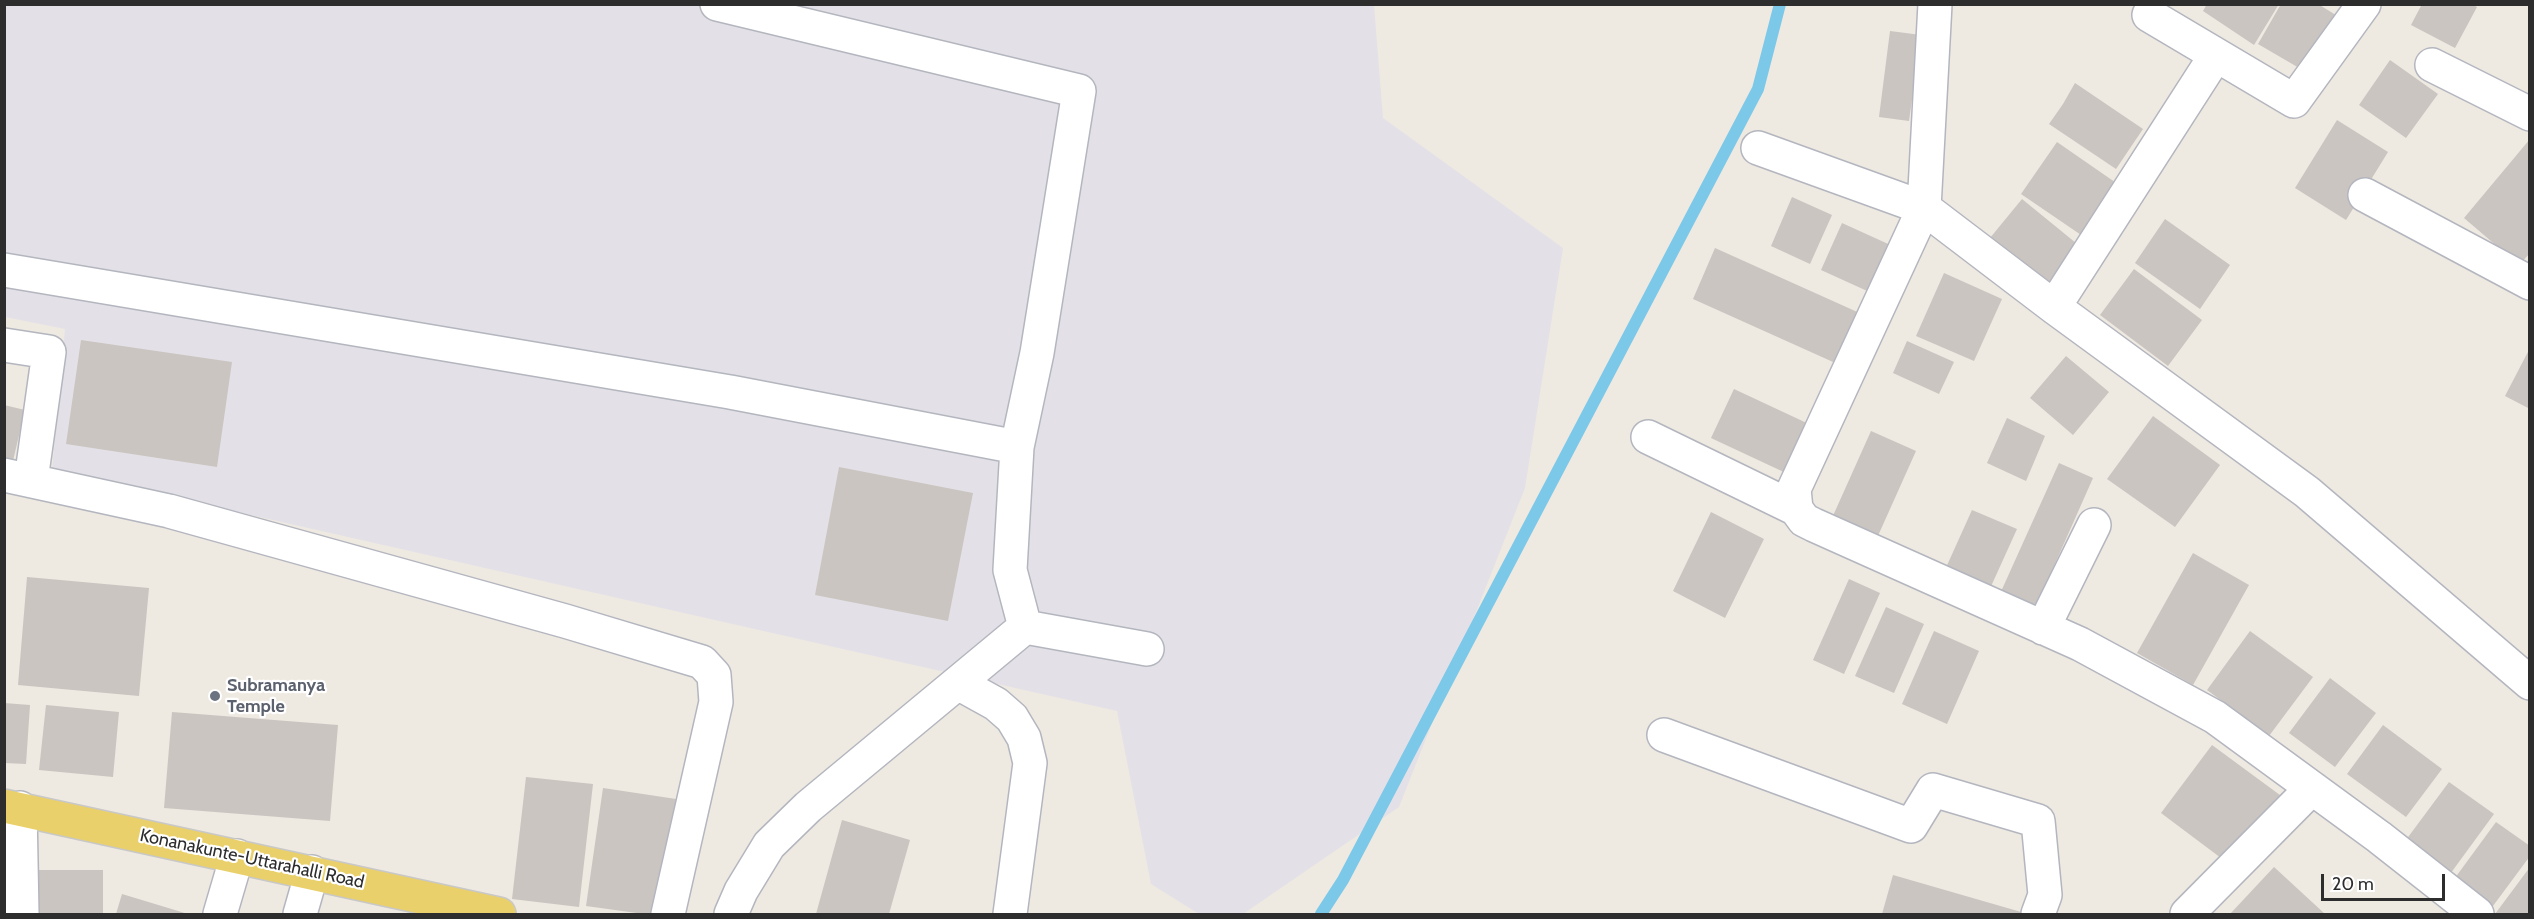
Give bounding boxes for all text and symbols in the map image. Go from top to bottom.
place label: Subramanya Temple [227,675,325,718]
marker: Subramanya Temple [208,689,222,703]
street label: Konanakunte-Uttarahalli Road [138,825,366,893]
scale bar [2324,862,2448,900]
text: 20 m [2332,873,2374,895]

